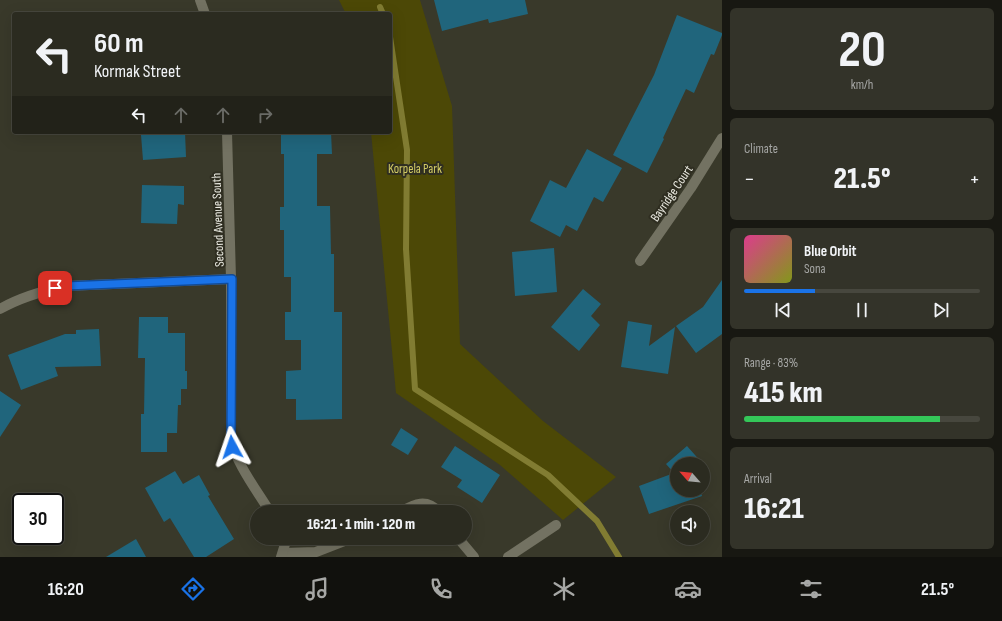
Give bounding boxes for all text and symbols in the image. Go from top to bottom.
text: 20 [838,19,886,82]
text: 60 m [94,27,143,60]
icon: left [28,28,80,80]
text: Kormak Street [94,61,181,82]
text: km/h [851,77,873,93]
icon: left [128,104,150,126]
icon: ahead [170,104,192,126]
icon: ahead [212,104,234,126]
icon: right [254,104,276,126]
text: Climate [744,141,778,157]
park label: Korpela Park [388,161,442,177]
text: 21.5° [833,161,891,197]
street label: Bayridge Court [647,162,697,225]
text: − [744,166,755,193]
text: + [969,166,980,193]
street label: Second Avenue South [208,173,228,267]
text: Blue Orbit [804,242,856,261]
text: Sona [804,261,826,277]
pin [38,271,72,305]
icon: arrive [44,277,66,299]
icon: previous [772,299,794,321]
icon: pause [851,299,873,321]
icon: next [930,299,952,321]
text: Range · 83% [744,355,798,371]
text: 415 km [744,375,823,411]
position arrow [211,426,253,468]
north arrow [670,457,710,497]
map controls [670,457,710,545]
text: Arrival [744,471,772,487]
text: 16:21 [744,491,804,527]
speed limit sign: 30 [12,493,64,545]
button: sound [670,505,710,545]
text: 16:21 · 1 min · 120 m [307,515,415,534]
icon: directions [179,575,207,603]
icon: music [303,575,331,603]
icon: phone [427,575,455,603]
icon: climate [550,575,578,603]
icon: car [674,575,702,603]
icon: filters [797,575,825,603]
text: 16:20 [48,579,84,600]
text: 21.5° [921,579,954,600]

